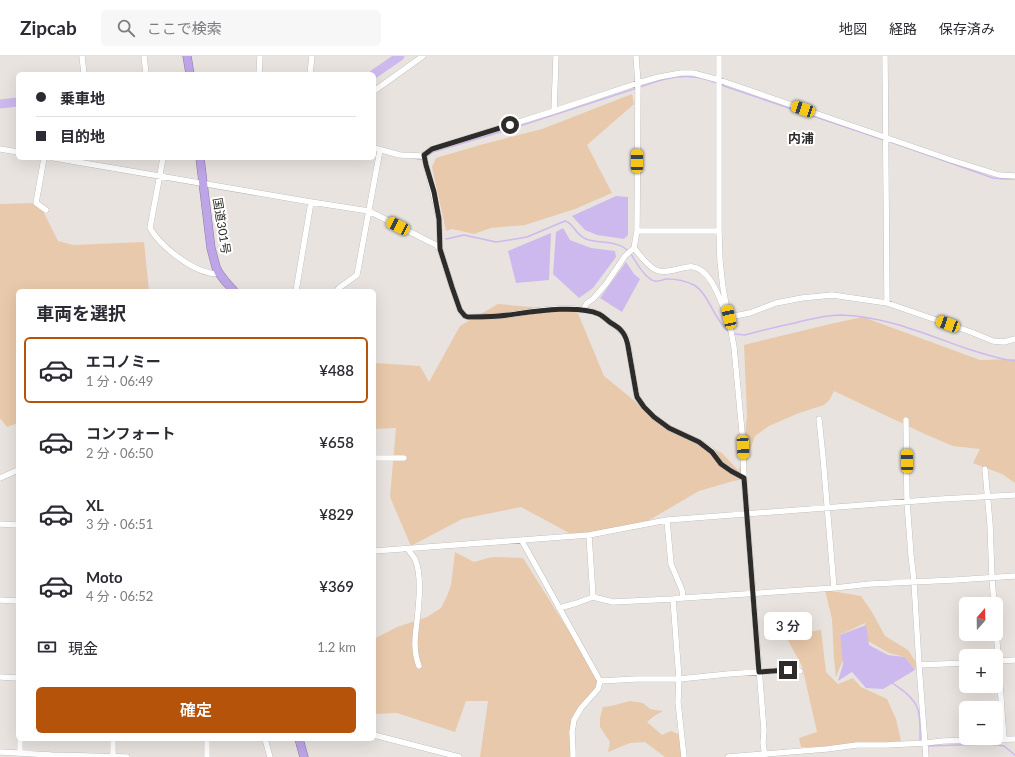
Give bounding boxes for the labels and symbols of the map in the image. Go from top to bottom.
car [790,99,816,119]
route start [501,116,519,134]
district label: 内浦 [788,130,814,146]
car [631,149,643,173]
street label: 国道301号 [210,197,234,255]
car [385,215,411,237]
car [721,304,737,330]
car [935,314,961,334]
car [736,435,750,459]
car [901,449,913,473]
north arrow [959,597,1003,641]
callout: 3 分 [764,612,812,640]
route end [779,661,797,679]

